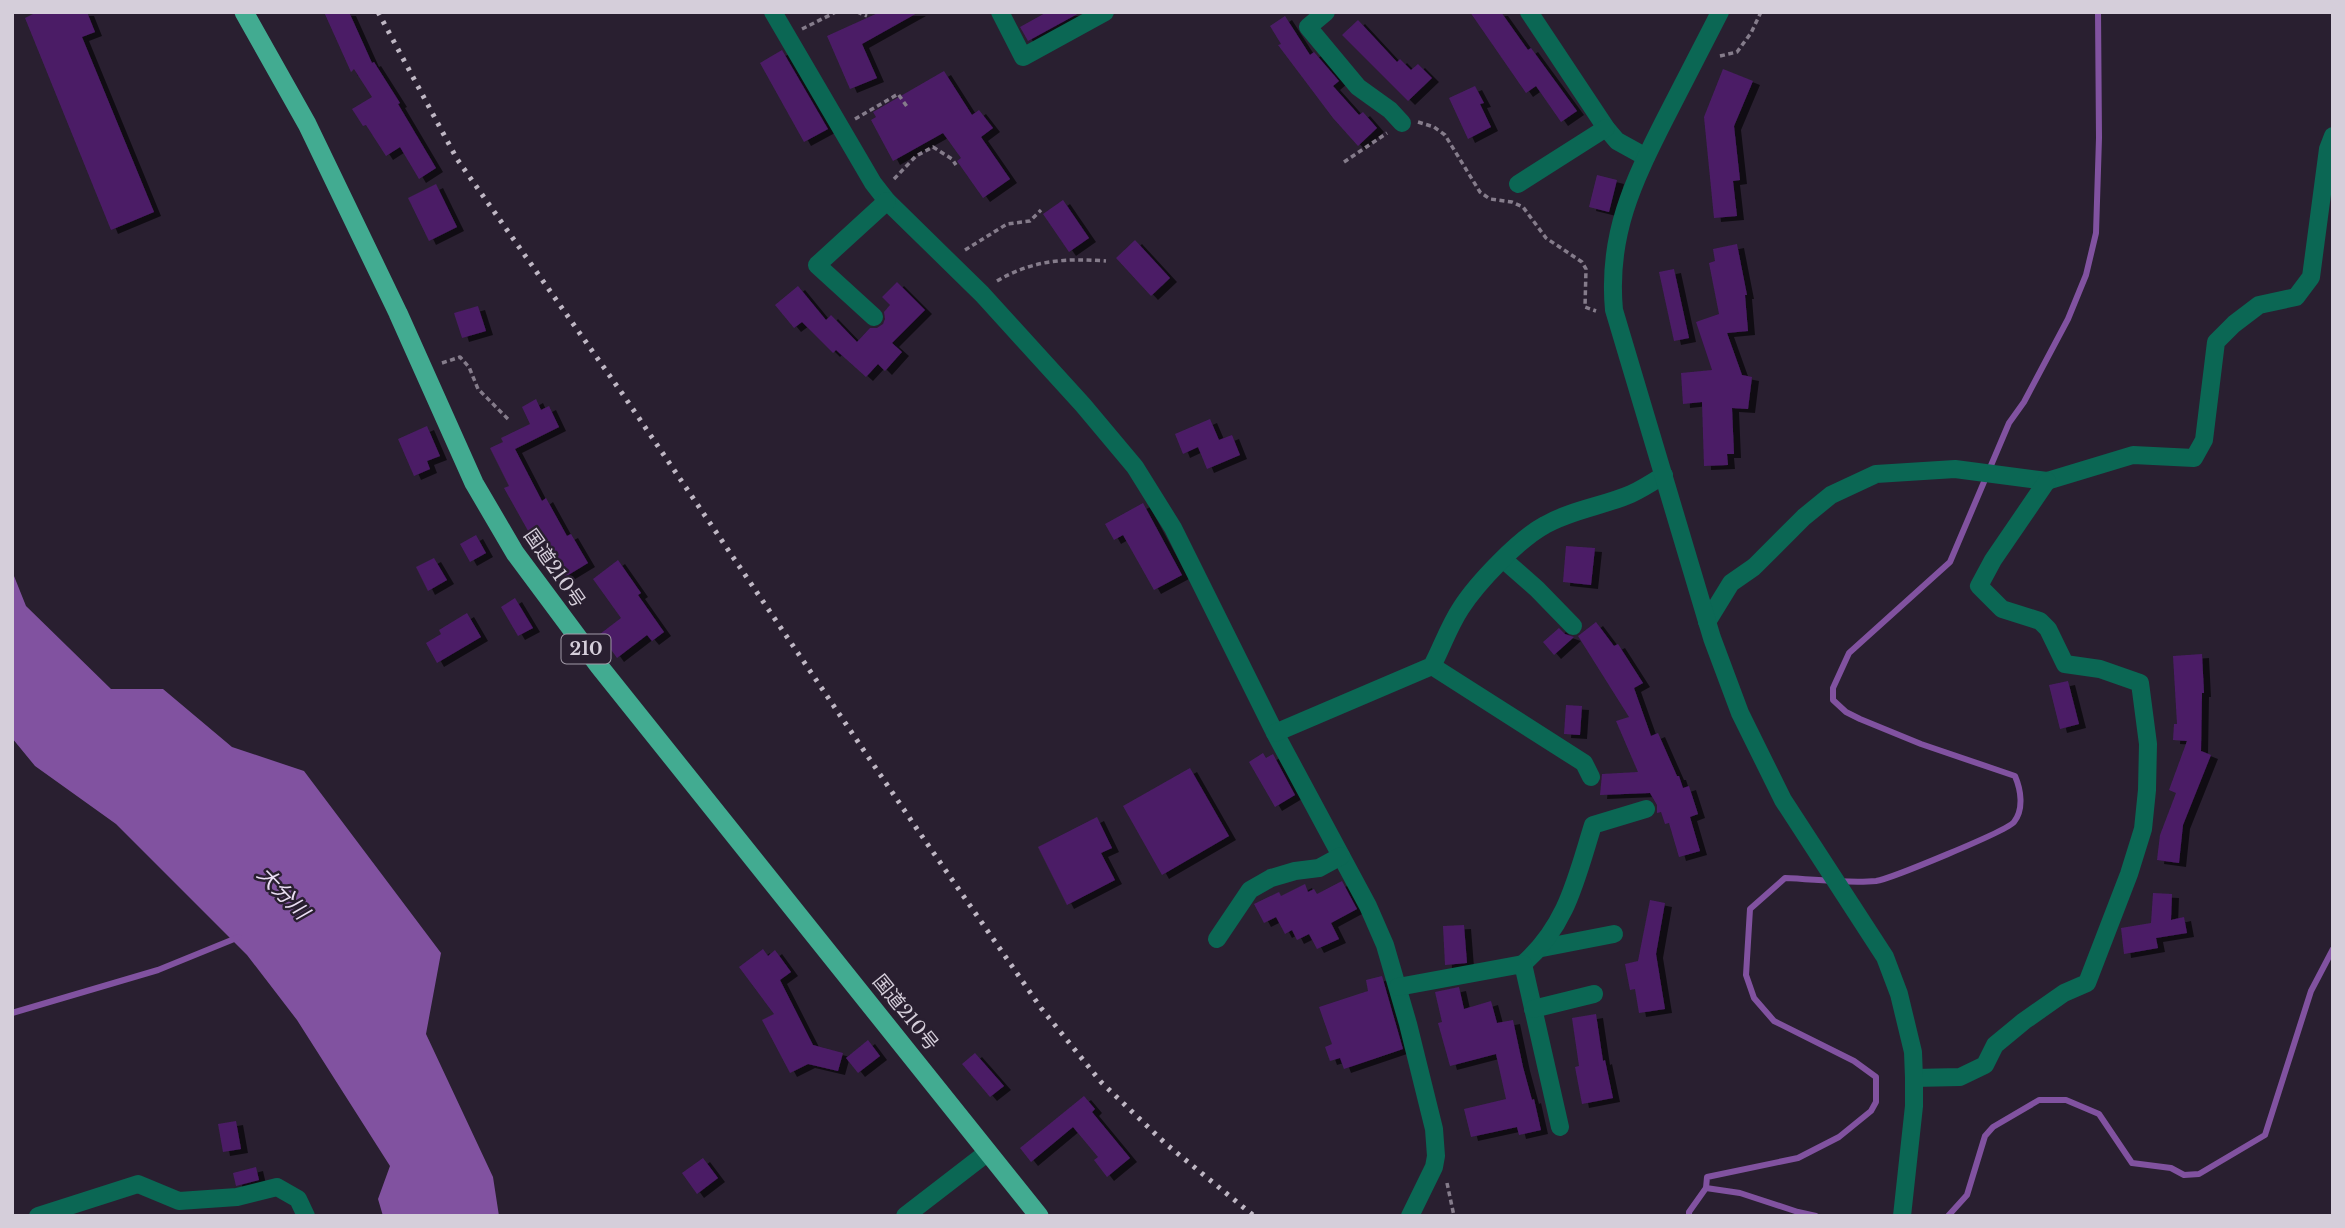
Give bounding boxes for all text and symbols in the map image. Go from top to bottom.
street label: 国道210号 [519,525,590,612]
road number: 210 [562,634,610,664]
water label: 大分川 [252,861,316,926]
street label: 国道210号 [868,970,943,1055]

